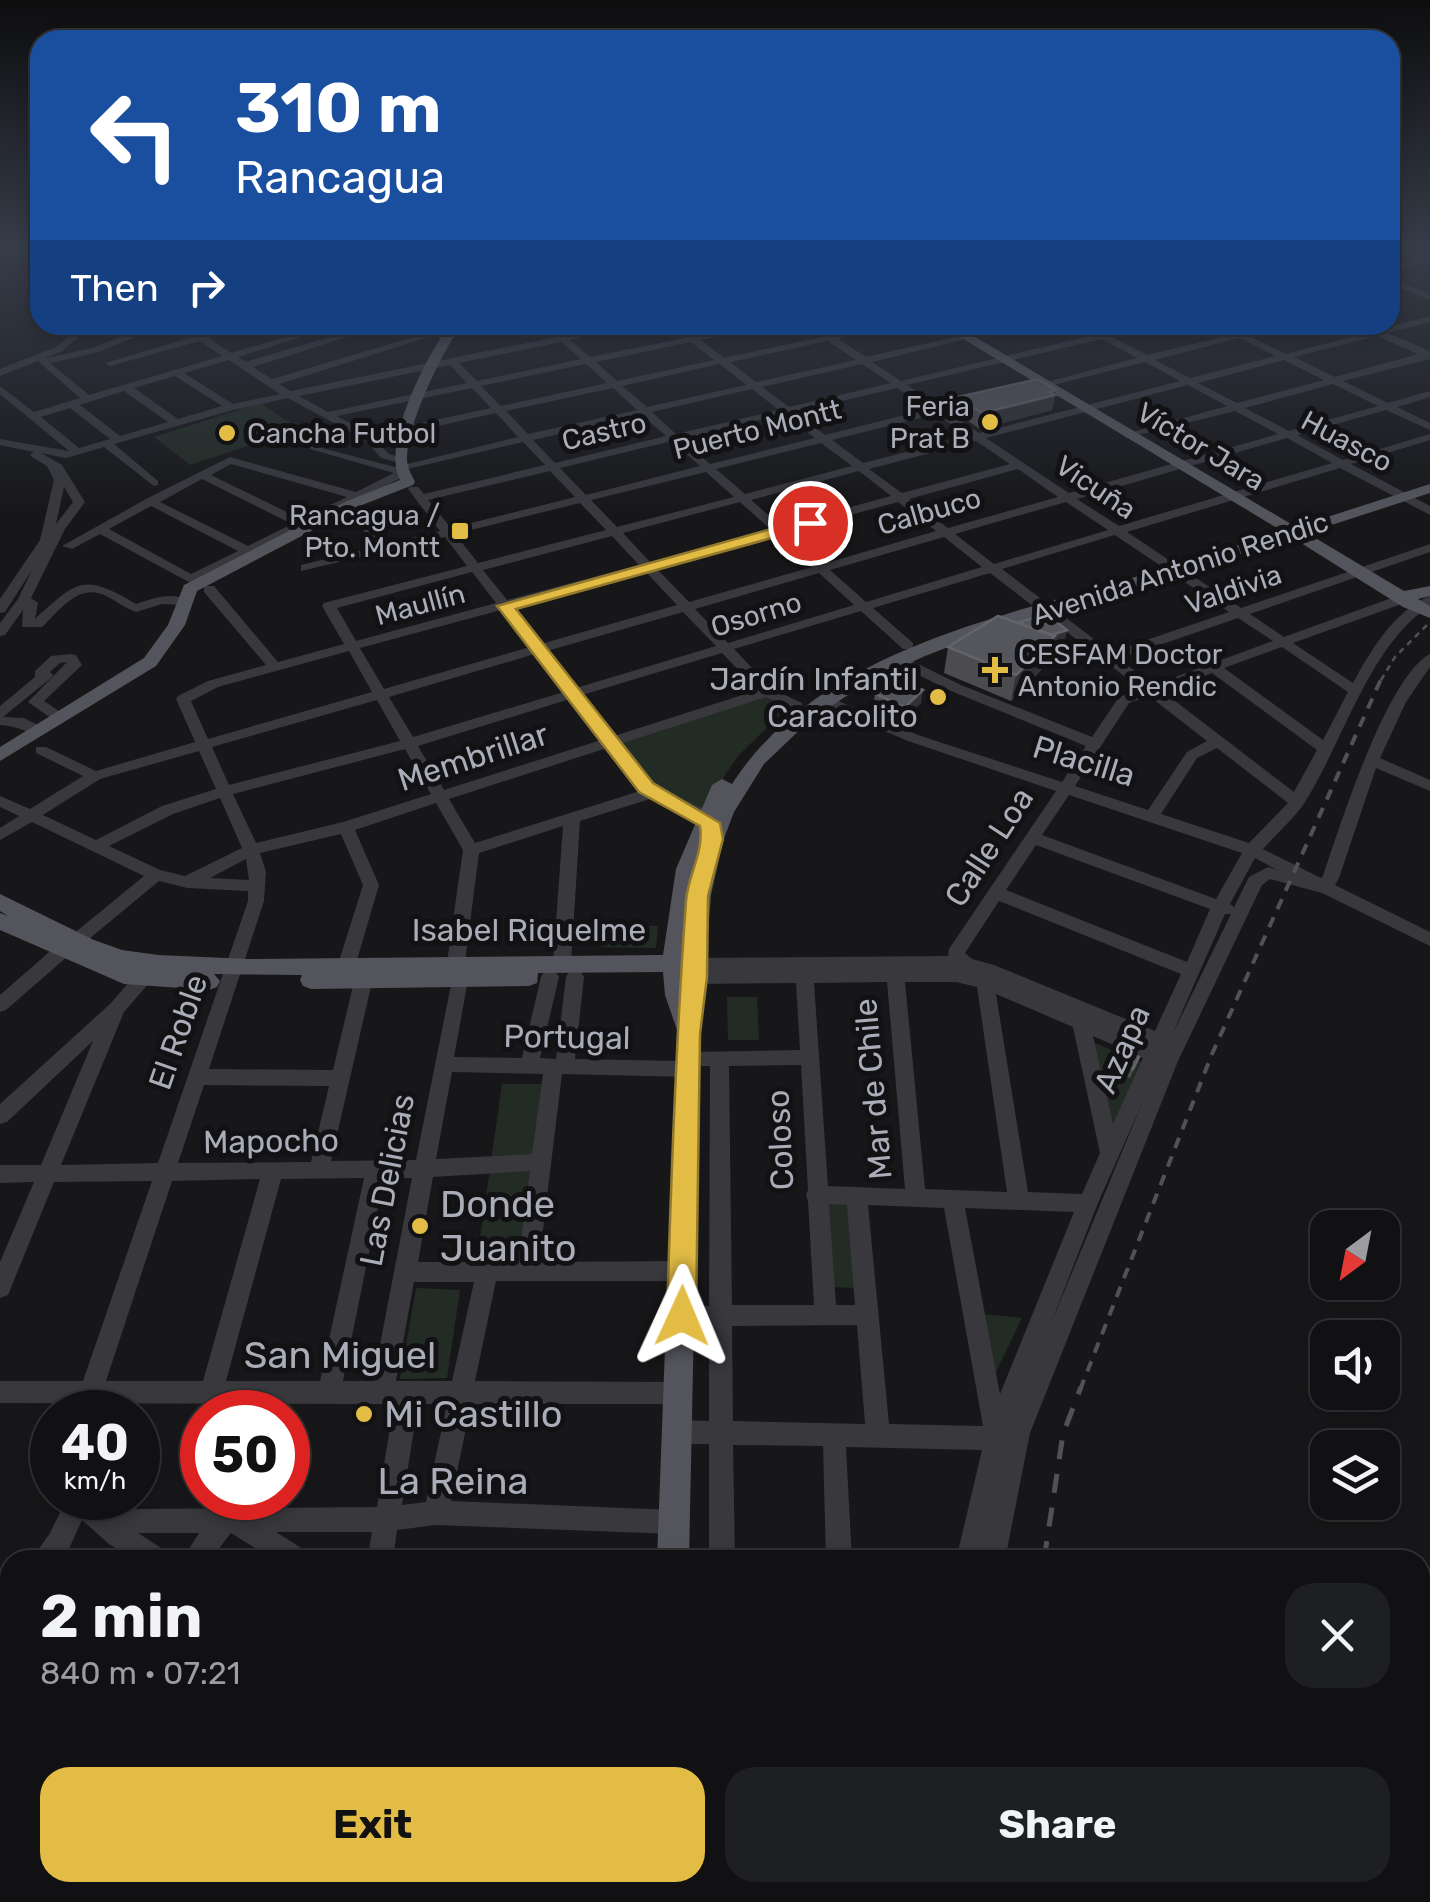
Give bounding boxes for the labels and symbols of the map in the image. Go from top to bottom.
place label: Feria Prat B [890,390,970,455]
street label: Puerto Montt [670,393,845,466]
street label: Víctor Jara [1131,395,1271,497]
street label: Huasco [1296,404,1398,479]
street label: Castro [559,406,650,457]
marker: Feria Prat B [979,411,1001,433]
place label: Cancha Futbol [247,417,436,450]
marker: Cancha Futbol [216,422,238,444]
street label: Vicuña [1049,449,1142,526]
pin [768,481,853,566]
street label: Calbuco [874,481,985,542]
place label: Rancagua / Pto. Montt [289,499,440,564]
street label: Avenida Antonio Rendic [1028,505,1332,632]
marker: Rancagua / Pto. Montt [449,520,471,542]
street label: Valdivia [1180,558,1286,621]
street label: Maullín [371,577,469,632]
street label: Osorno [707,585,805,644]
place label: CESFAM Doctor Antonio Rendic [1018,638,1223,703]
marker: CESFAM Doctor Antonio Rendic [982,657,1008,683]
place label: Jardín Infantil Caracolito [710,660,918,735]
marker: Jardín Infantil Caracolito [927,686,949,708]
street label: Membrillar [393,715,553,799]
street label: Placilla [1028,728,1140,794]
street label: Calle Loa [937,780,1041,914]
street label: Isabel Riquelme [412,911,646,949]
street label: El Roble [141,970,215,1094]
street label: Mar de Chile [846,997,900,1181]
street label: Azapa [1086,999,1158,1099]
street label: Portugal [503,1017,631,1057]
street label: Coloso [758,1089,802,1191]
street label: Las Delicias [352,1091,422,1269]
street label: Mapocho [203,1121,339,1161]
place label: Donde Juanito [440,1181,577,1271]
north arrow [1310,1210,1400,1300]
marker: Donde Juanito [409,1215,431,1237]
position arrow [630,1264,734,1368]
street label: San Miguel [244,1332,436,1378]
speed limit sign: 50 [180,1390,310,1520]
place label: Mi Castillo [384,1391,563,1437]
marker: Mi Castillo [353,1403,375,1425]
street label: La Reina [378,1458,528,1504]

